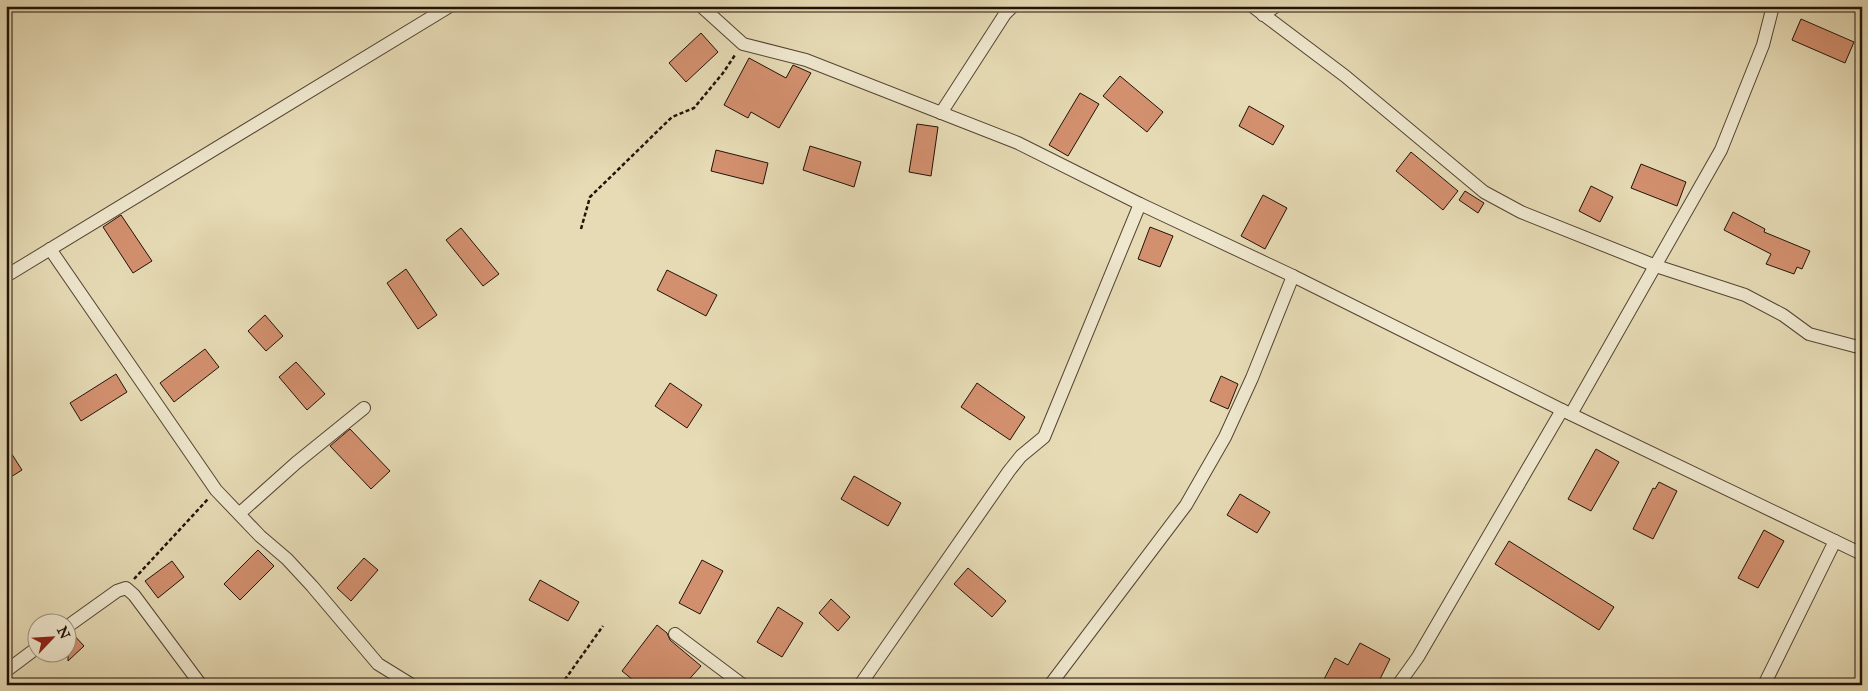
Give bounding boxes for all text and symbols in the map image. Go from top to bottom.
north arrow [28,614,78,664]
text: N [53,624,74,642]

